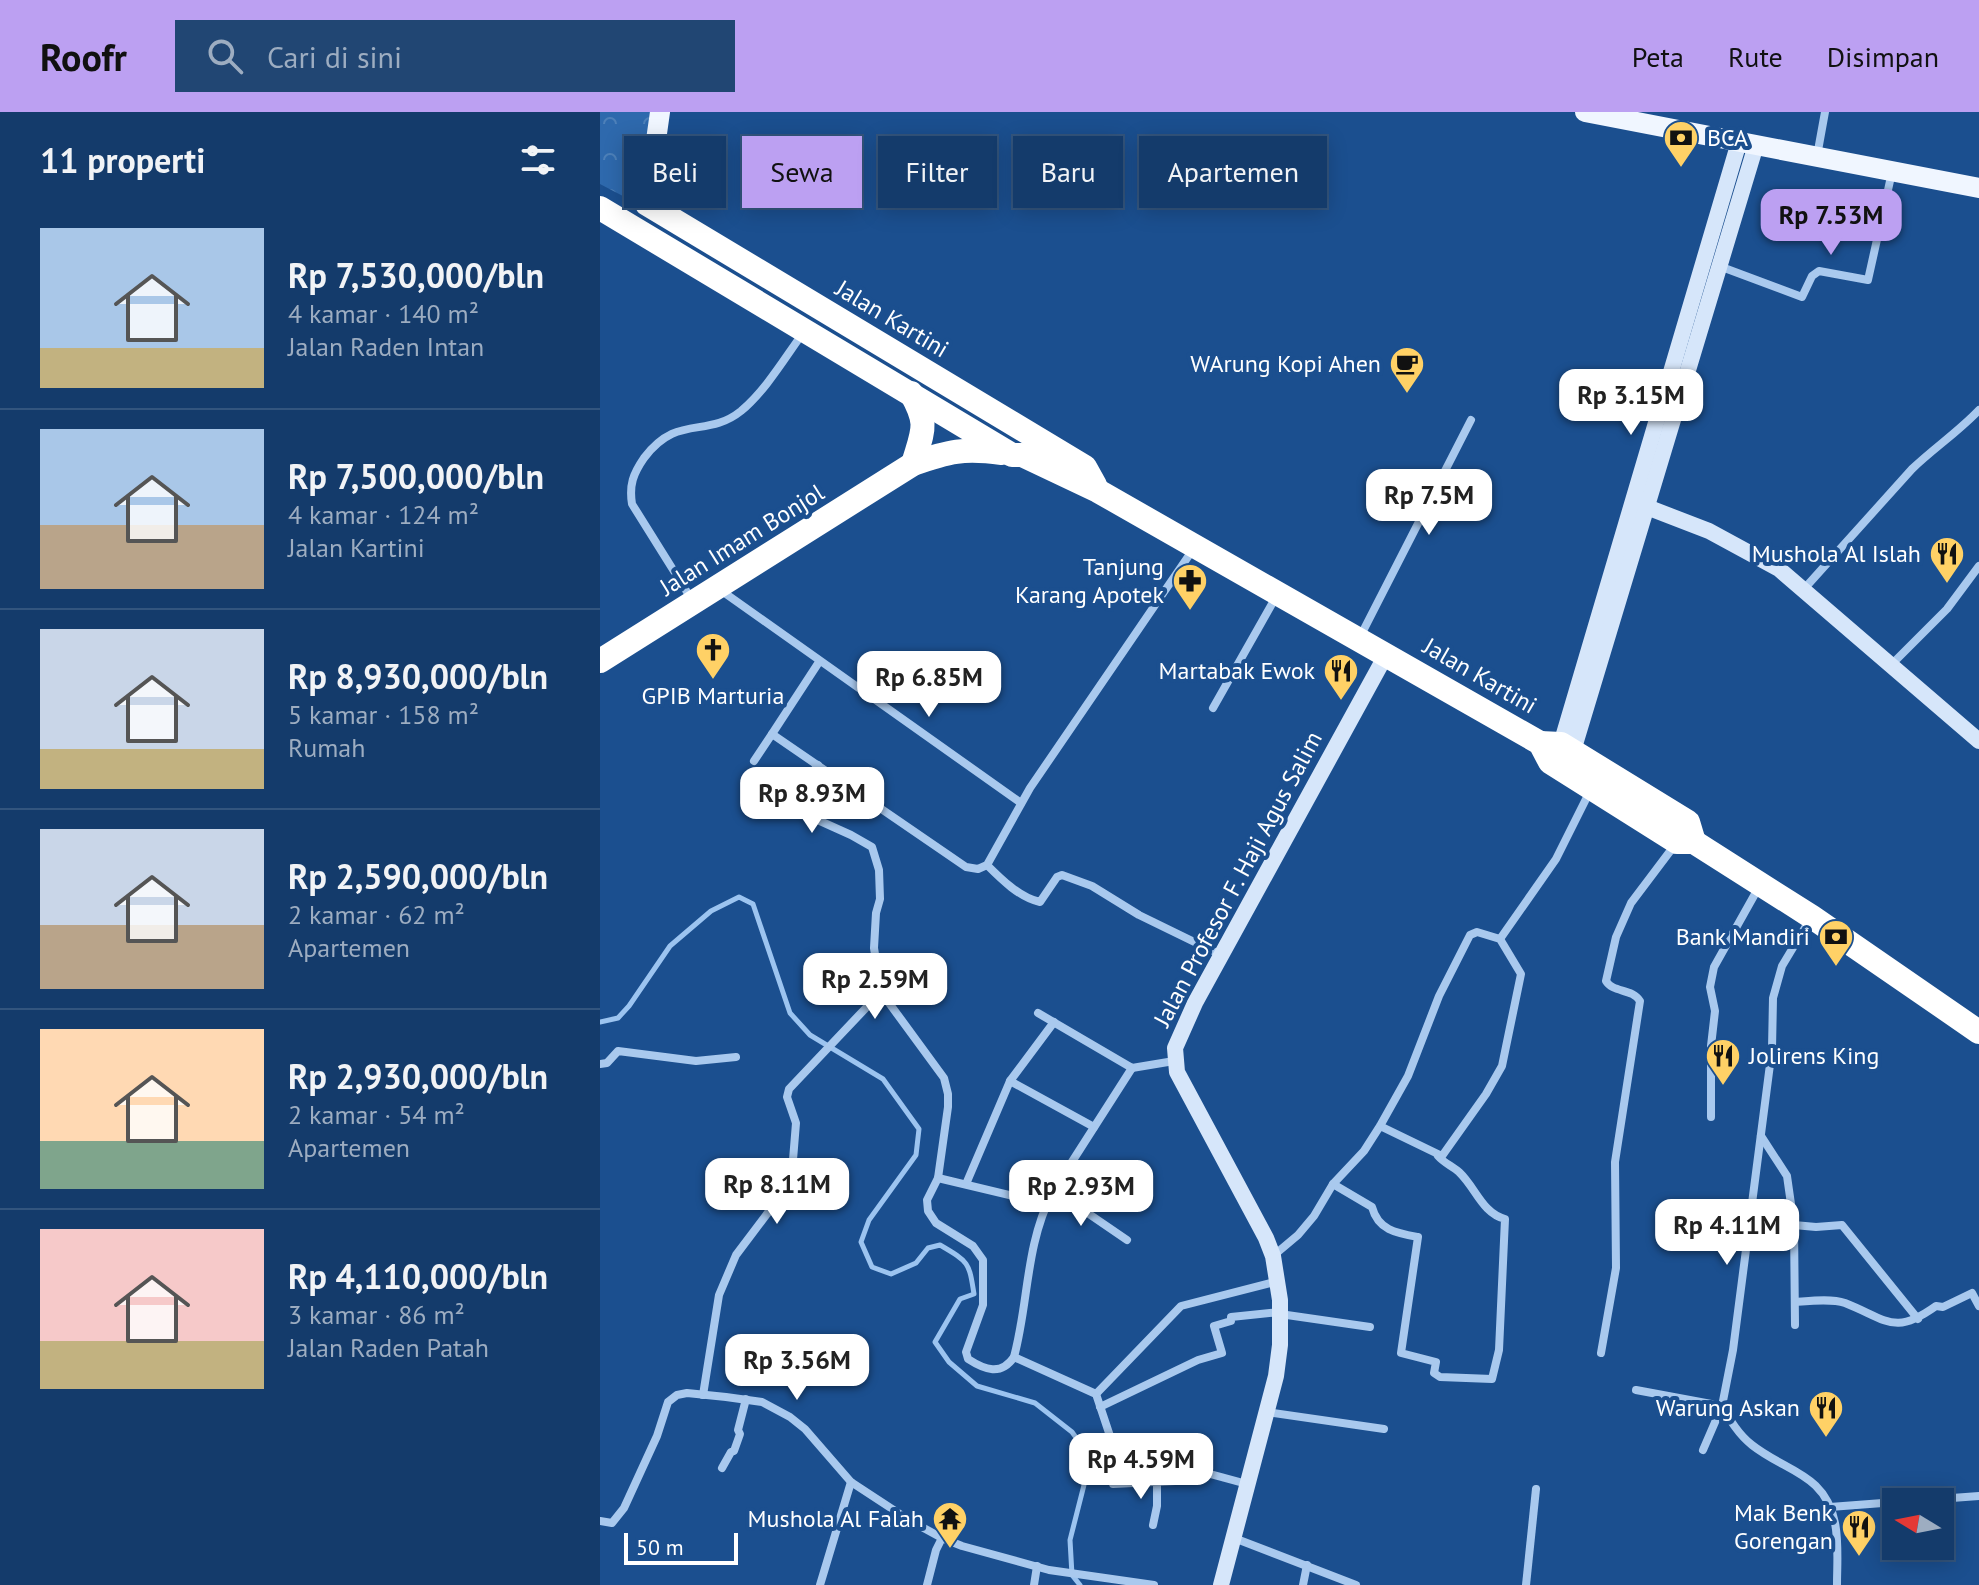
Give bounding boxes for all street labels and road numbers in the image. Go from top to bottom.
street label: Jalan Kartini [829,272,954,364]
street label: Jalan Imam Bonjol [653,477,830,603]
street label: Jalan Kartini [1417,630,1543,721]
street label: Jalan Profesor F. Haji Agus Salim [1146,726,1329,1033]

